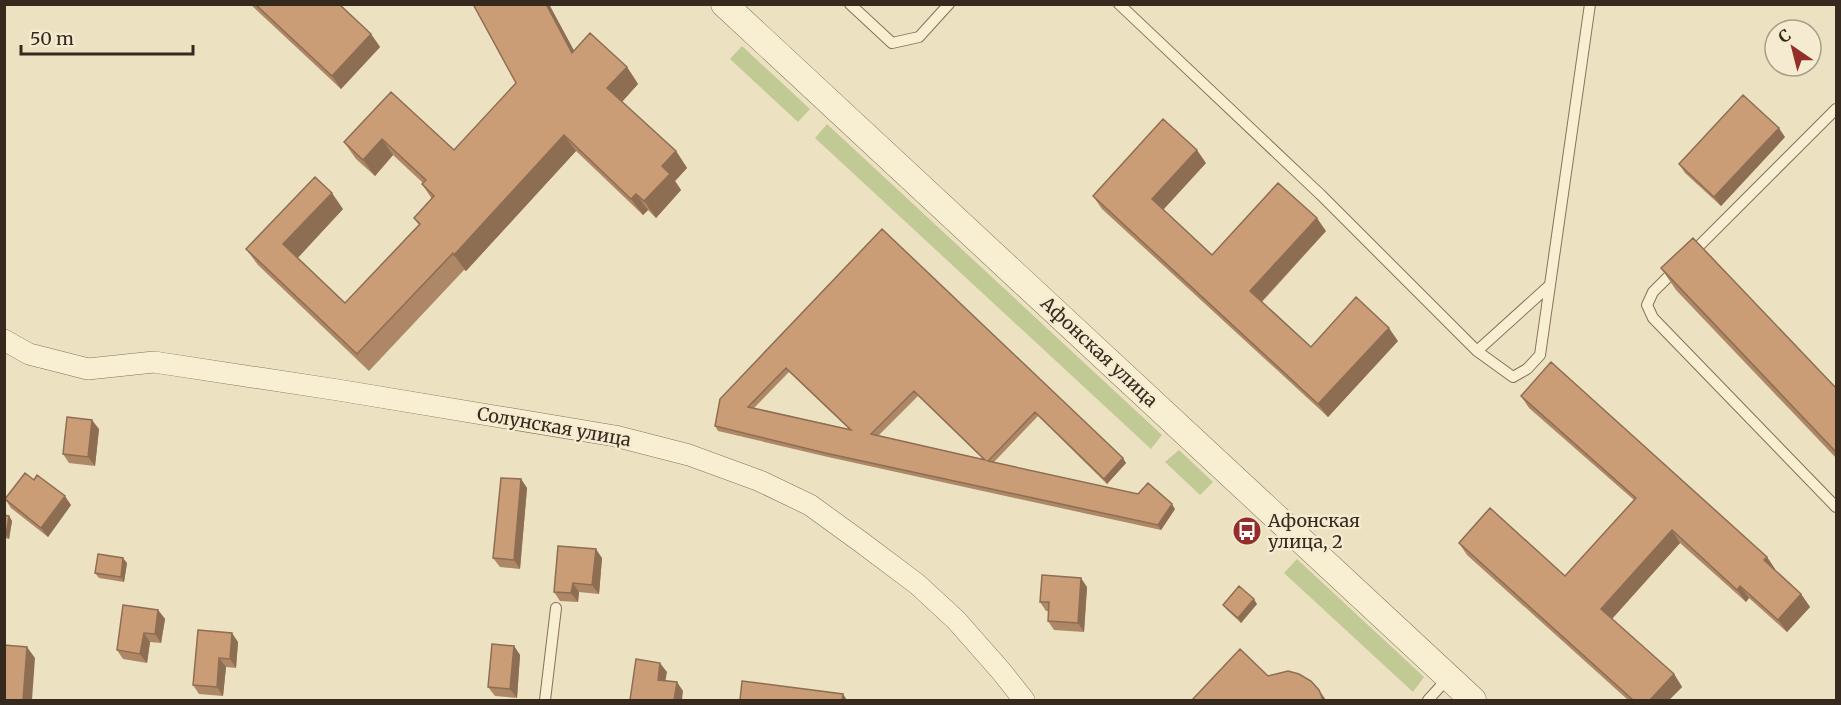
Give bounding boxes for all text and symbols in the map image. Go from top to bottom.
scale bar [21,18,194,56]
north arrow [1763,18,1823,78]
text: С [1774,24,1794,47]
text: 50 m [30,27,74,50]
street label: Афонская улица [1035,291,1163,412]
street label: Солунская улица [475,402,633,451]
place label: Афонская улица, 2 [1267,509,1360,553]
bus stop icon: Афонская улица, 2 [1231,515,1263,547]

